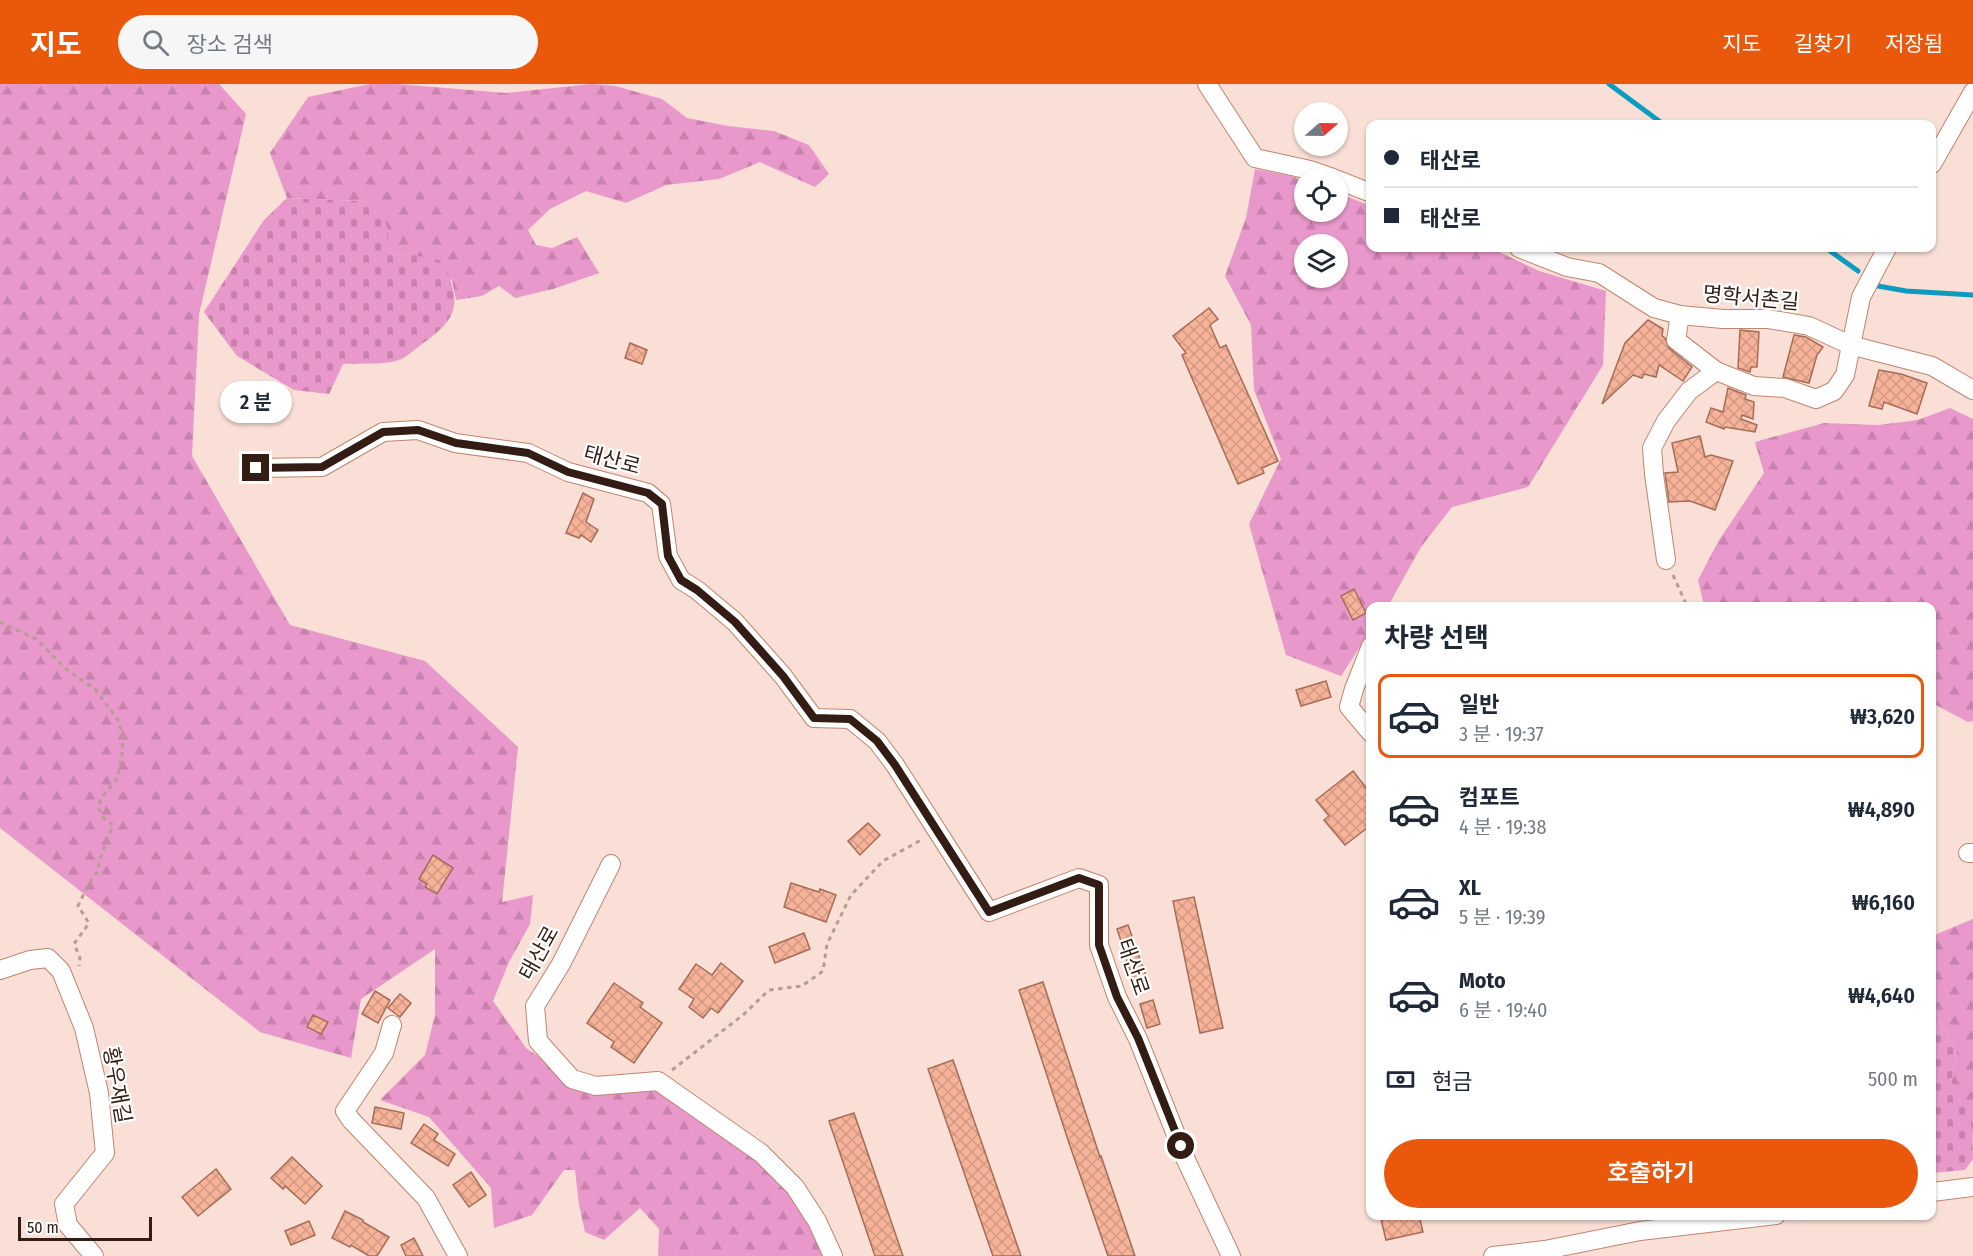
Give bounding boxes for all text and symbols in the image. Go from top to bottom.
search box [118,15,538,69]
icon: search [139,26,172,59]
text: 지도 [30,28,82,61]
text: 장소 검색 [187,31,273,58]
text: 지도 [1722,31,1761,57]
text: 길찾기 [1794,31,1852,57]
text: 저장됨 [1885,31,1943,57]
north arrow [1294,102,1348,156]
map controls [1294,102,1348,288]
text: 태산로 [1420,147,1481,174]
button: locate [1294,168,1348,222]
text: 태산로 [1420,205,1481,232]
button: layers [1294,234,1348,288]
street label: 명학서촌길 [1702,281,1800,315]
callout: 2 분 [220,381,292,423]
text: 2 분 [240,390,272,414]
street label: 태산로 [581,440,643,480]
route end [242,454,269,481]
text: 차량 선택 [1384,622,1489,654]
icon: car [1387,689,1441,743]
text: 일반 [1459,691,1499,718]
text: ₩3,620 [1850,703,1915,730]
text: 3 분 · 19:37 [1459,722,1544,746]
icon: car [1387,782,1441,836]
text: 컴포트 [1459,784,1520,811]
text: ₩4,890 [1848,796,1915,823]
text: 4 분 · 19:38 [1459,815,1546,839]
text: XL [1459,874,1481,901]
icon: car [1387,875,1441,929]
text: ₩6,160 [1852,889,1915,916]
text: 5 분 · 19:39 [1459,905,1545,929]
street label: 태산로 [514,921,564,985]
street label: 태산로 [1111,935,1155,999]
text: Moto [1459,967,1506,994]
icon: car [1387,968,1441,1022]
text: ₩4,640 [1848,982,1915,1009]
text: 6 분 · 19:40 [1459,998,1547,1022]
street label: 황우재길 [97,1045,137,1125]
icon: cash [1384,1063,1417,1096]
text: 500 m [1868,1067,1918,1091]
text: 현금 [1432,1068,1472,1095]
route start [1167,1132,1194,1159]
button: 호출하기 [1384,1139,1918,1208]
scale bar [18,1214,152,1242]
text: 50 m [27,1218,59,1237]

